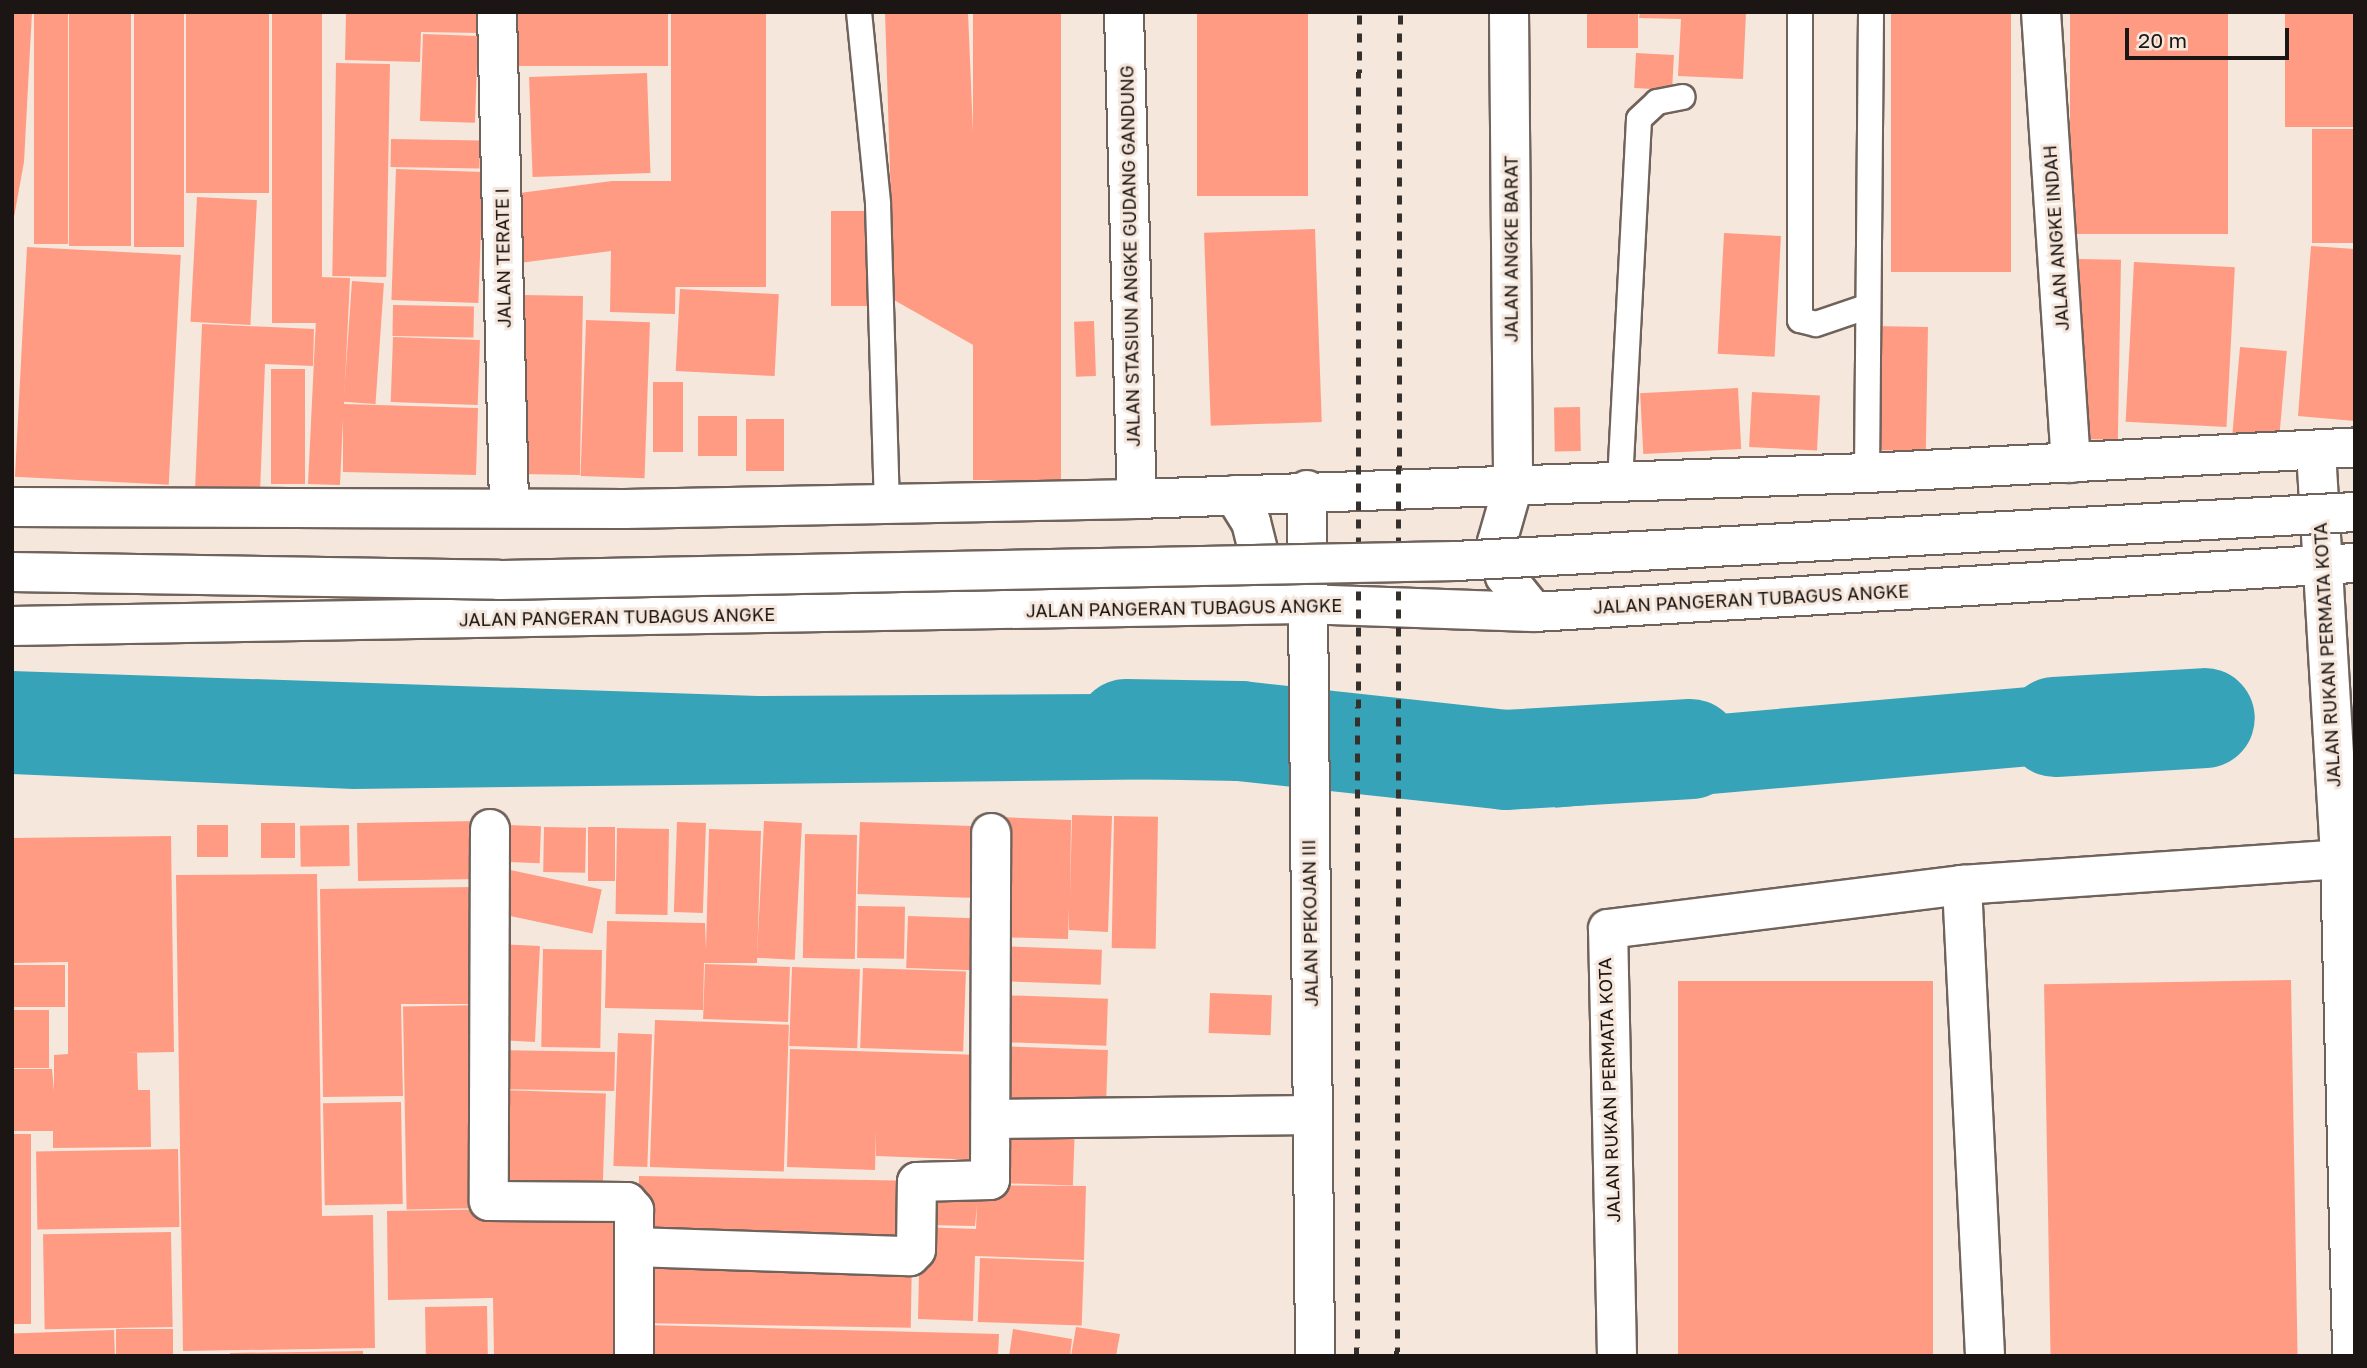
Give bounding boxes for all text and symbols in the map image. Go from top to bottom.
scale bar [2129,14,2294,58]
text: 20 m [2138,27,2187,53]
street label: JALAN STASIUN ANGKE GUDANG GANDUNG [1116,65,1144,447]
street label: JALAN ANGKE INDAH [2039,144,2073,332]
street label: JALAN ANGKE BARAT [1500,156,1522,342]
street label: JALAN TERATE I [491,188,515,328]
street label: JALAN RUKAN PERMATA KOTA [2309,522,2345,788]
street label: JALAN PANGERAN TUBAGUS ANGKE [1593,580,1909,618]
street label: JALAN PANGERAN TUBAGUS ANGKE [1026,594,1342,622]
street label: JALAN PANGERAN TUBAGUS ANGKE [459,603,775,631]
street label: JALAN PEKOJAN III [1298,839,1322,1007]
street label: JALAN RUKAN PERMATA KOTA [1594,957,1624,1223]

